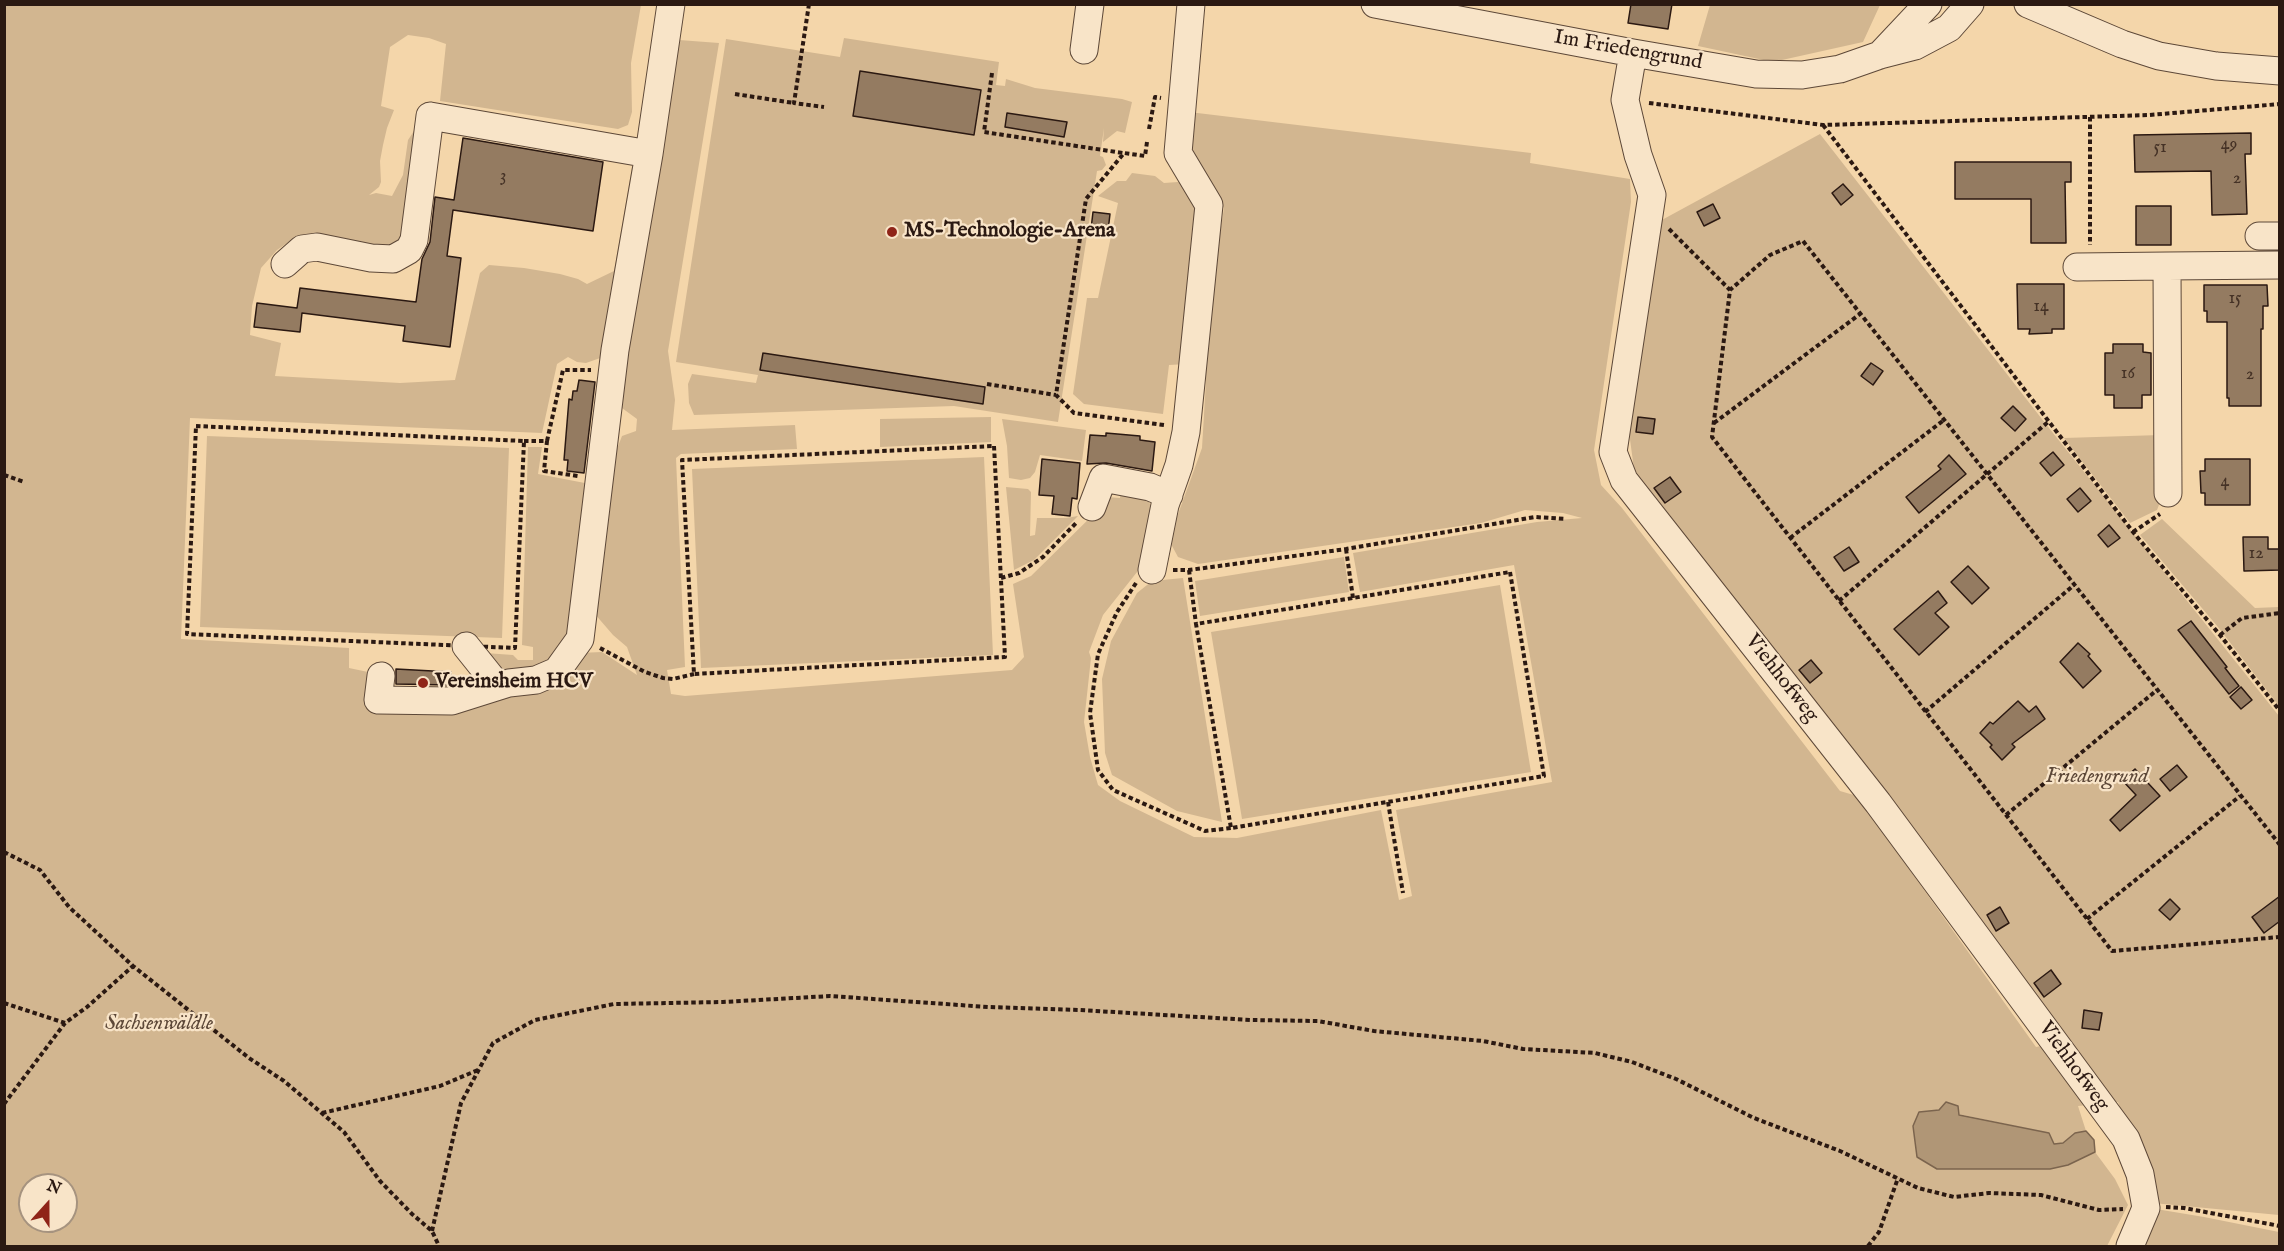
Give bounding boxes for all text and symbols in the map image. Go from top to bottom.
street label: Im Friedengrund [1552,26,1704,76]
house number: 49 [2221,134,2237,156]
house number: 51 [2153,137,2167,159]
house number: 3 [500,166,506,188]
house number: 2 [2233,168,2241,190]
place label: MS-Technologie-Arena [904,219,1115,245]
marker: MS-Technologie-Arena [885,225,899,239]
house number: 15 [2228,288,2242,310]
house number: 14 [2033,296,2049,318]
house number: 16 [2121,363,2135,385]
house number: 2 [2246,364,2254,386]
house number: 4 [2221,471,2229,493]
house number: 12 [2248,543,2264,565]
street label: Viehhofweg [1739,630,1823,728]
place label: Vereinsheim HCV [435,670,593,696]
marker: Vereinsheim HCV [416,676,430,690]
park label: Friedengrund [2046,765,2148,791]
park label: Sachsenwäldle [105,1012,213,1038]
street label: Viehhofweg [2032,1017,2114,1117]
north arrow [18,1173,78,1233]
text: N [44,1176,64,1200]

